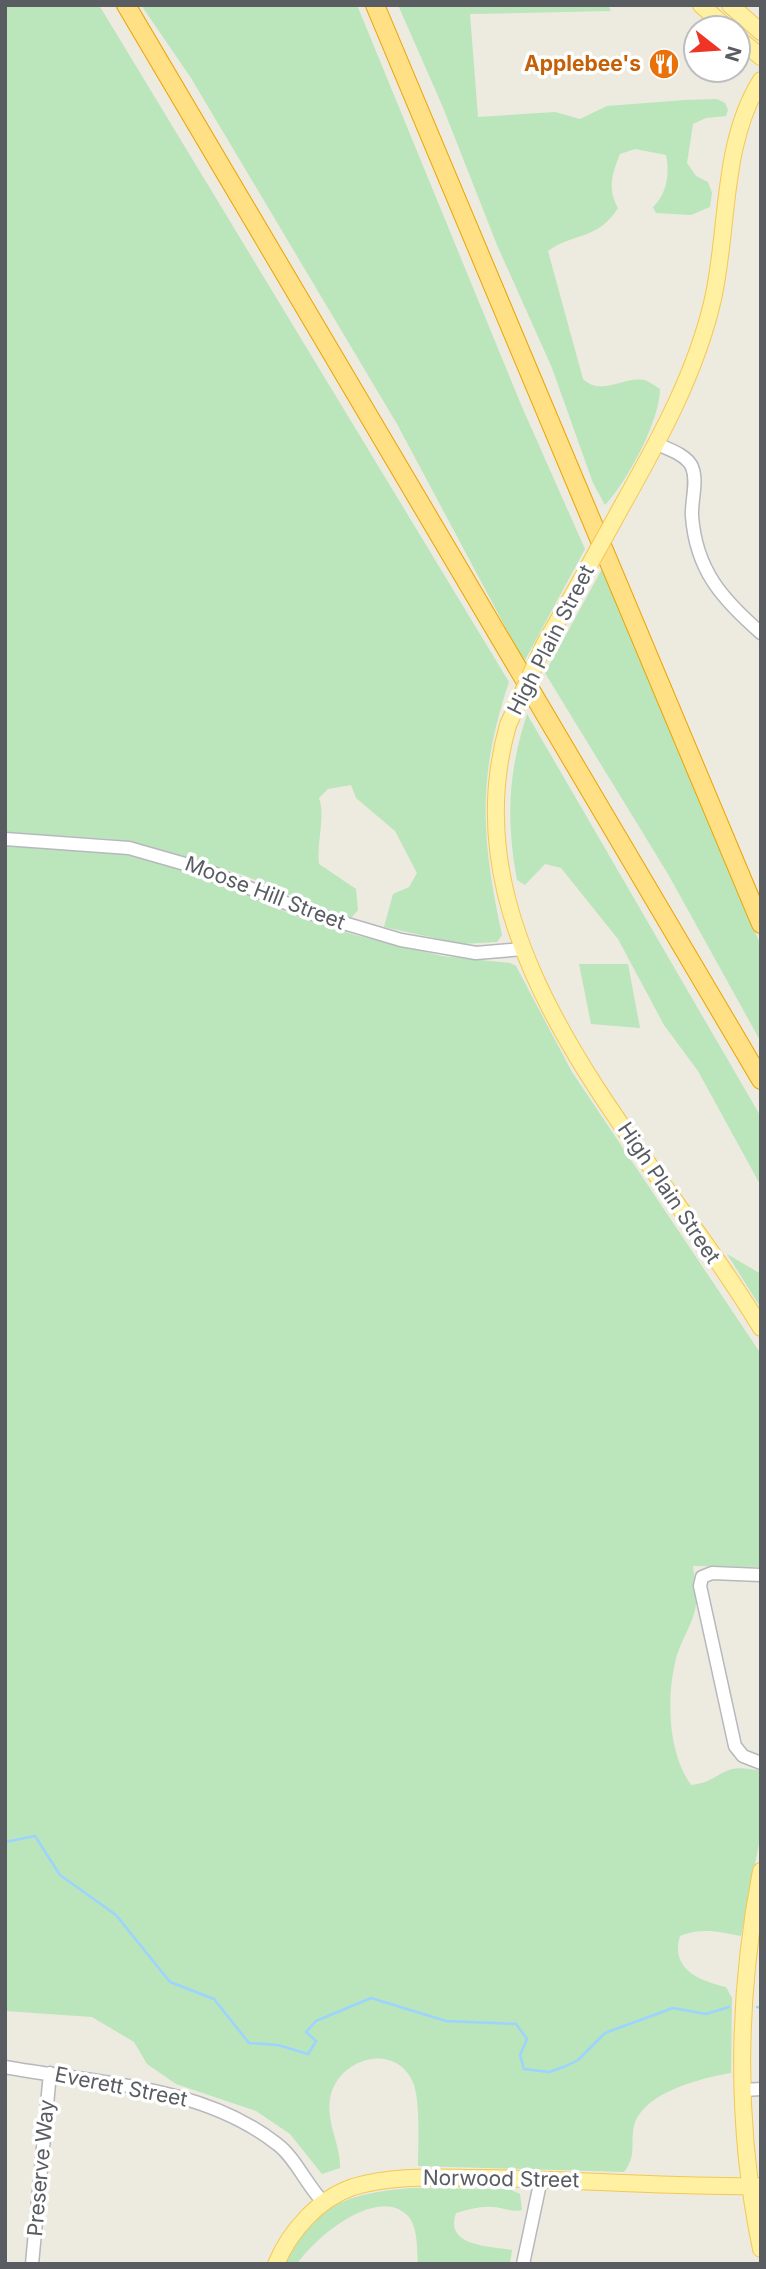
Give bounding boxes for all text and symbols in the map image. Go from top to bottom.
north arrow [682,14,752,84]
text: N [720,44,746,64]
restaurant icon: Applebee's [647,47,681,81]
place label: Applebee's [524,51,641,76]
street label: High Plain Street [502,561,599,719]
street label: Moose Hill Street [182,851,349,935]
street label: High Plain Street [613,1117,726,1268]
street label: Everett Street [53,2061,190,2112]
street label: Preserve Way [22,2098,59,2237]
street label: Norwood Street [423,2165,580,2192]

